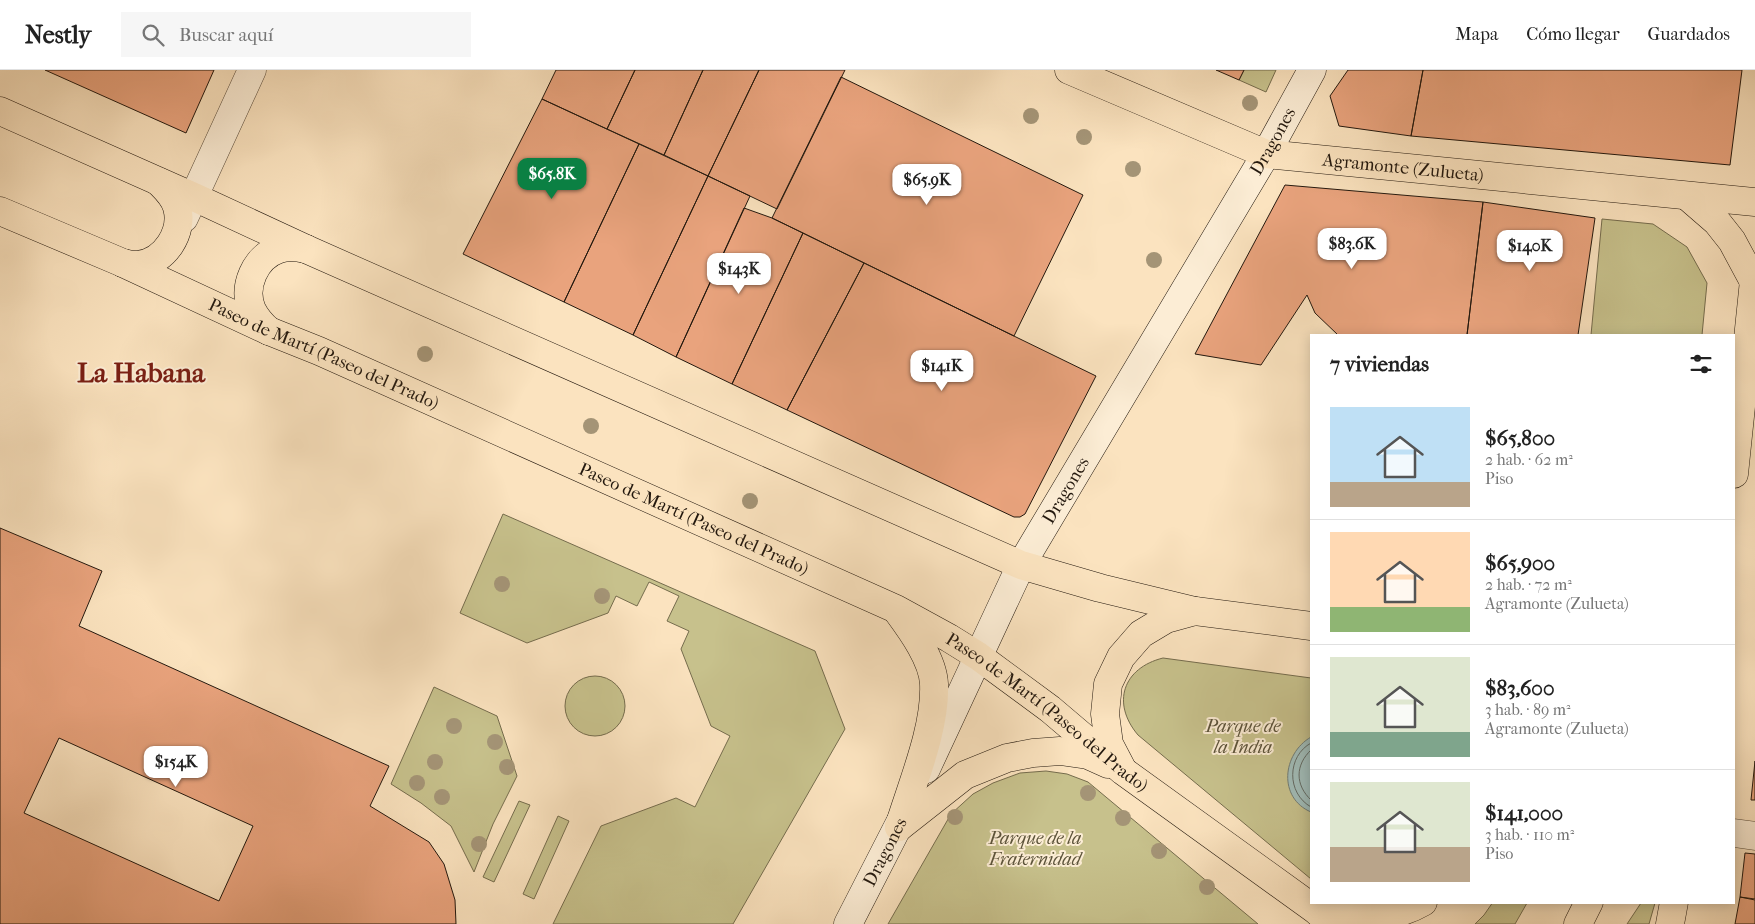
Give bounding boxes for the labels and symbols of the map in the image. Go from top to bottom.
street label: Dragones [1246,104,1301,179]
street label: Agramonte (Zulueta) [1321,150,1485,186]
pin: $65.8K [511,158,593,200]
pin: $65.9K [886,164,968,206]
pin: $83.6K [1311,228,1393,270]
pin: $140K [1495,230,1565,272]
pin: $143K [704,252,774,295]
street label: Paseo de Martí (Paseo del Prado) [205,294,442,414]
pin: $141K [907,350,977,392]
district label: La Habana [77,356,206,389]
street label: Dragones [1038,453,1094,528]
street label: Paseo de Martí (Paseo del Prado) [575,459,812,580]
street label: Paseo de Martí (Paseo del Prado) [942,629,1152,797]
park label: Parque de la India [1205,716,1281,758]
pin: $154K [141,746,211,788]
street label: Dragones [859,814,912,890]
park label: Parque de la Fraternidad [988,828,1084,870]

